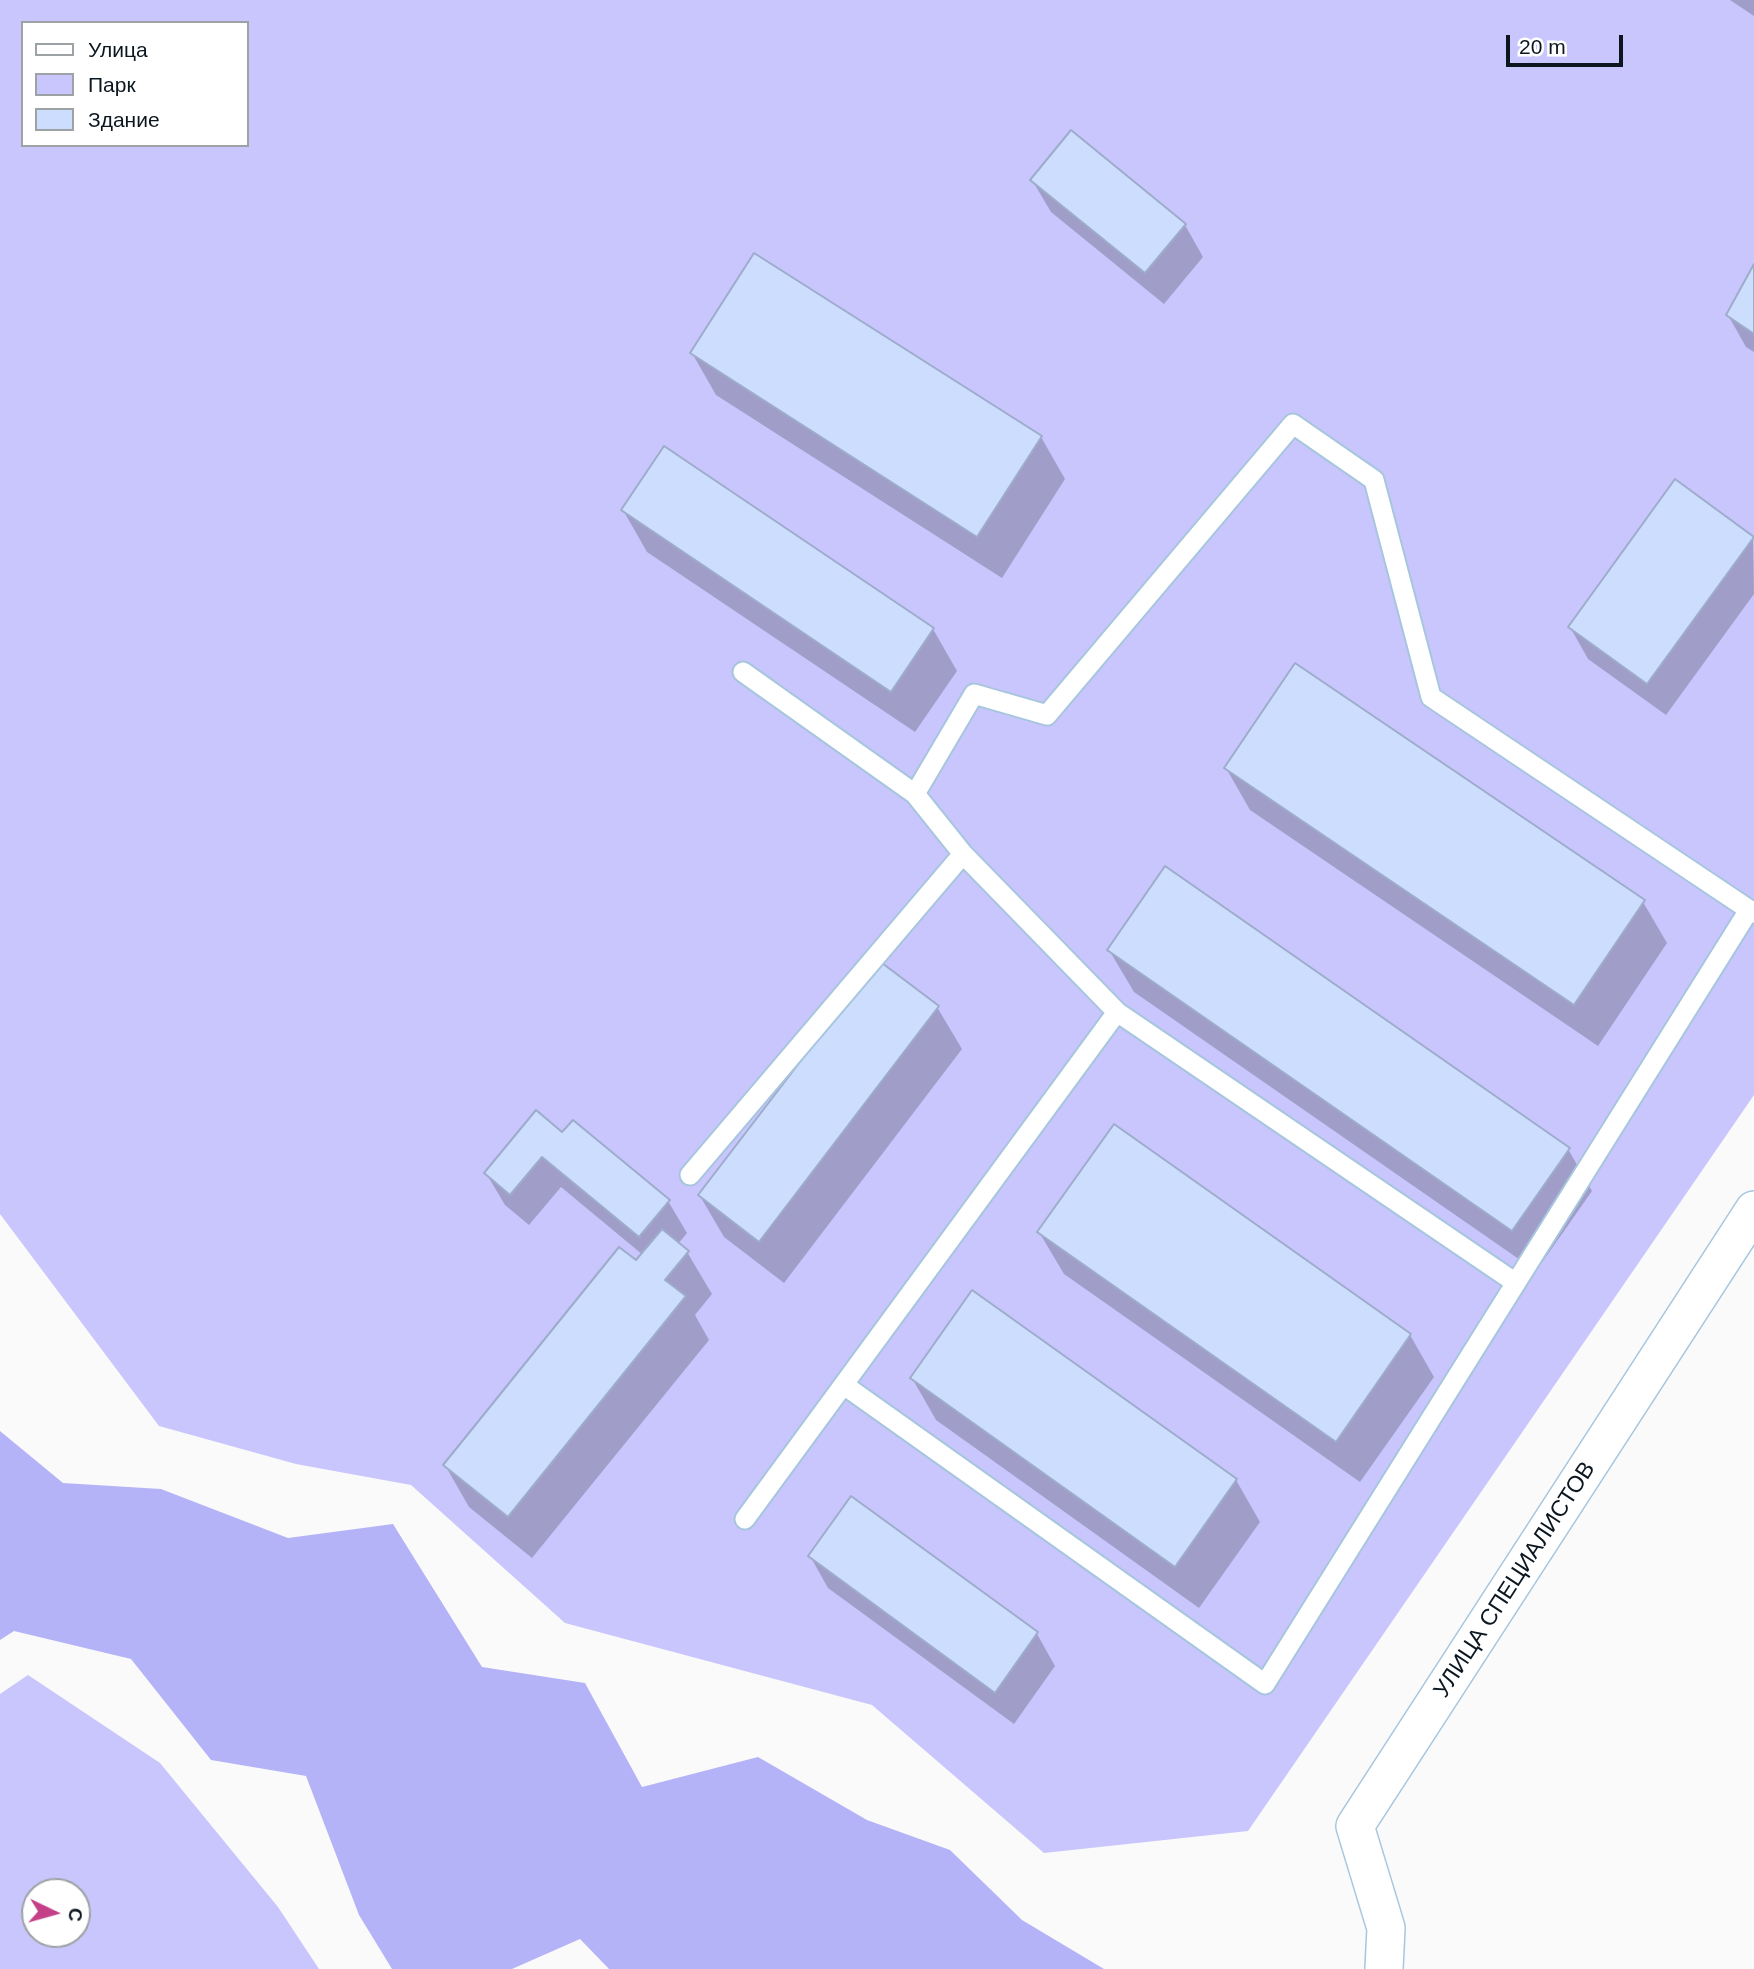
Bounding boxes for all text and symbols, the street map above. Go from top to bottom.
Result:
legend [21,21,248,147]
scale bar [1509,21,1626,65]
text: 20 m [1519,35,1566,58]
text: Улица [88,38,148,61]
text: Парк [88,73,136,96]
text: Здание [88,108,160,131]
street label: УЛИЦА СПЕЦИАЛИСТОВ [1428,1457,1602,1703]
north arrow [21,1878,91,1948]
text: С [64,1907,86,1922]

